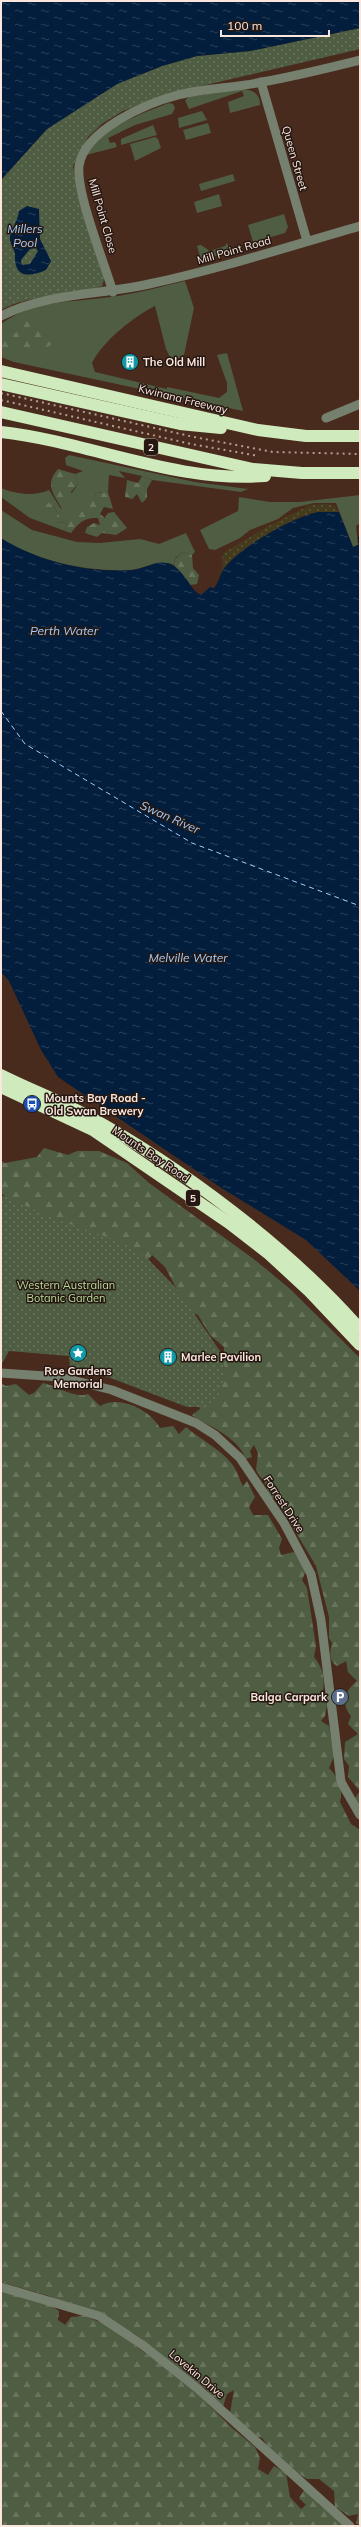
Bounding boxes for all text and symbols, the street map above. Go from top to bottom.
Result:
scale bar [221,12,329,38]
text: 100 m [227,18,262,33]
street label: Queen Street [279,124,311,192]
street label: Mill Point Close [86,177,120,255]
water label: Millers Pool [7,221,43,250]
street label: Mill Point Road [195,233,273,267]
building icon: The Old Mill [120,352,140,372]
place label: The Old Mill [143,355,205,369]
street label: Kwinana Freeway [137,381,229,417]
road number: 2 [144,439,158,455]
water label: Perth Water [30,623,99,638]
water label: Swan River [138,797,203,837]
water label: Melville Water [148,950,228,965]
place label: Mounts Bay Road - Old Swan Brewery [45,1091,146,1118]
bus stop icon: Mounts Bay Road - Old Swan Brewery [22,1094,42,1114]
street label: Mounts Bay Road [110,1123,192,1185]
road number: 5 [186,1190,200,1206]
park label: Western Australian Botanic Garden [17,1278,115,1305]
place icon: Roe Gardens Memorial [68,1343,88,1363]
building icon: Marlee Pavilion [158,1347,178,1367]
place label: Marlee Pavilion [181,1350,261,1364]
place label: Roe Gardens Memorial [44,1364,112,1391]
street label: Forrest Drive [260,1473,308,1535]
parking icon: Balga Carpark [330,1687,350,1707]
place label: Balga Carpark [251,1690,328,1704]
street label: Lovekin Drive [166,2347,228,2401]

